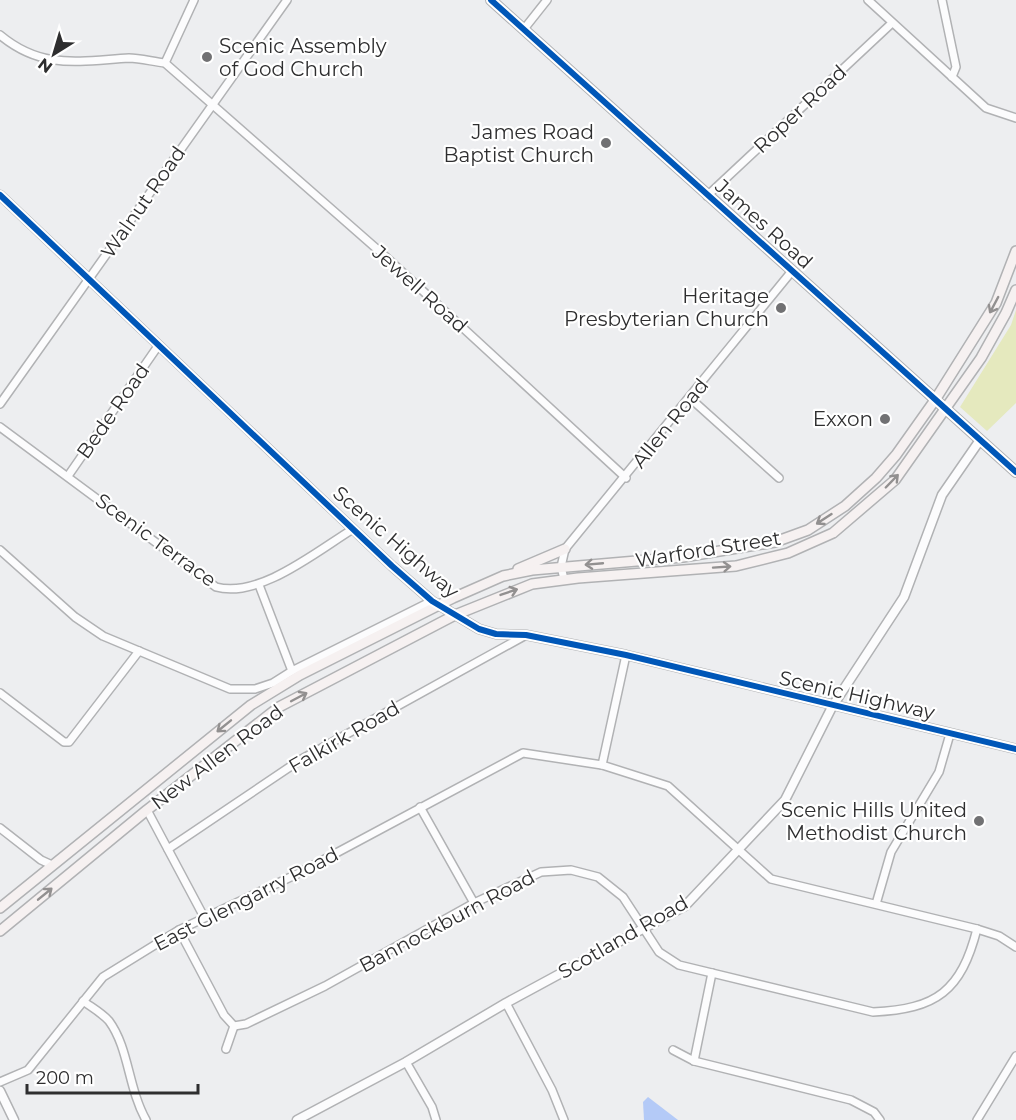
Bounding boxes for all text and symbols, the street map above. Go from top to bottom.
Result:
north arrow [24,24,84,84]
place label: Scenic Assembly of God Church [219,34,387,81]
marker: Scenic Assembly of God Church [200,50,214,64]
text: N [34,54,56,77]
street label: Roper Road [749,60,851,158]
place label: James Road Baptist Church [443,120,594,167]
marker: James Road Baptist Church [599,136,613,150]
street label: Walnut Road [96,141,190,263]
street label: James Road [710,173,818,274]
street label: Jewell Road [367,239,472,338]
place label: Heritage Presbyterian Church [564,284,769,331]
one-way arrow [988,296,1000,313]
marker: Heritage Presbyterian Church [774,301,788,315]
street label: Bede Road [72,359,154,463]
street label: Allen Road [627,373,713,473]
place label: Exxon [813,407,873,431]
marker: Exxon [878,412,892,426]
one-way arrow [885,474,899,489]
street label: Scenic Highway [328,481,464,603]
street label: Scenic Terrace [91,488,221,592]
one-way arrow [817,513,833,525]
street label: Warford Street [633,526,783,572]
one-way arrow [585,559,605,570]
one-way arrow [712,561,732,572]
one-way arrow [499,586,518,597]
street label: Scenic Highway [777,665,937,725]
one-way arrow [289,691,307,702]
street label: Falkirk Road [284,696,404,778]
street label: New Allen Road [146,700,288,814]
one-way arrow [217,720,233,733]
place label: Scenic Hills United Methodist Church [781,798,967,845]
marker: Scenic Hills United Methodist Church [972,814,986,828]
street label: East Glengarry Road [150,842,342,956]
street label: Bannockburn Road [355,865,539,977]
one-way arrow [37,887,53,900]
street label: Scotland Road [554,890,692,984]
scale bar [27,1057,198,1095]
text: 200 m [36,1067,94,1089]

